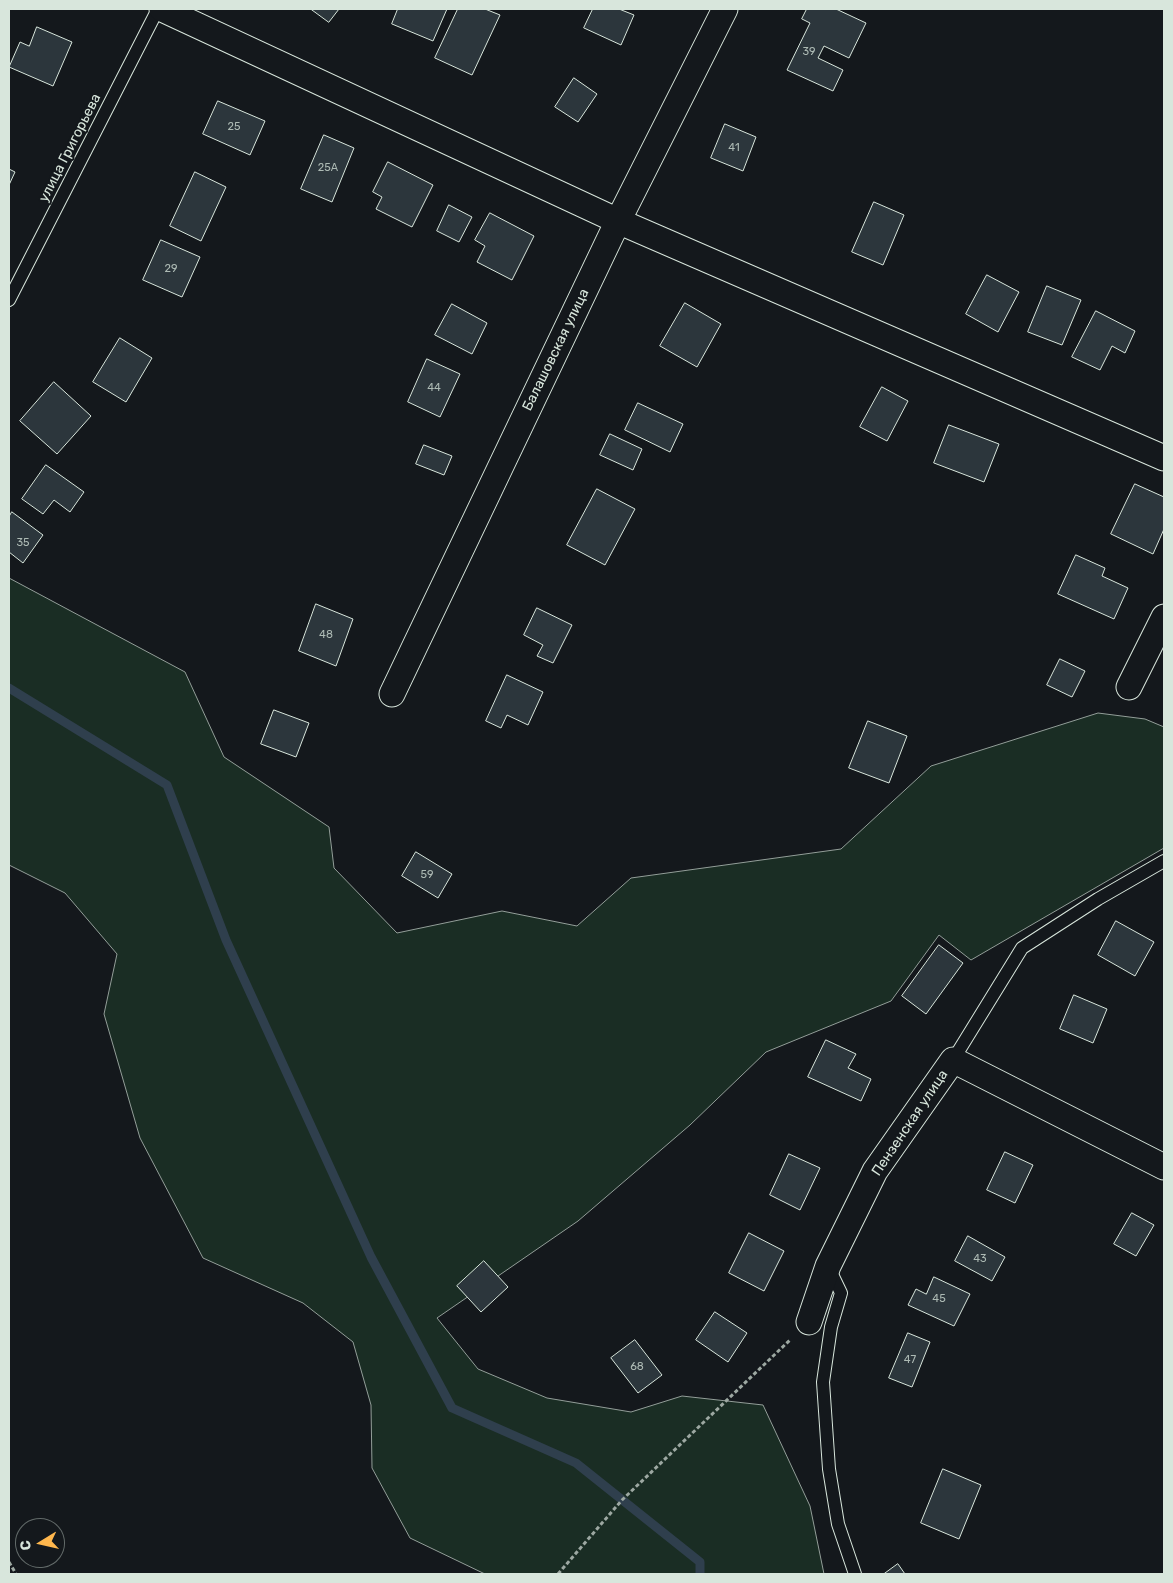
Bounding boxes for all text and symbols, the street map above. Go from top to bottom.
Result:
house number: 39 [802,45,816,59]
street label: улица Григорьева [35,91,105,205]
house number: 25 [228,120,240,134]
house number: 41 [728,141,740,155]
house number: 25А [318,161,338,175]
house number: 29 [165,262,177,276]
street label: Балашовская улица [519,286,593,414]
house number: 44 [427,381,441,395]
house number: 35 [16,536,30,550]
house number: 48 [319,628,333,642]
house number: 59 [420,868,434,882]
street label: Пензенская улица [868,1067,952,1179]
house number: 43 [973,1252,987,1266]
house number: 45 [932,1292,946,1306]
house number: 47 [904,1353,916,1367]
house number: 68 [630,1360,644,1374]
north arrow [15,1518,65,1568]
text: С [17,1539,35,1551]

